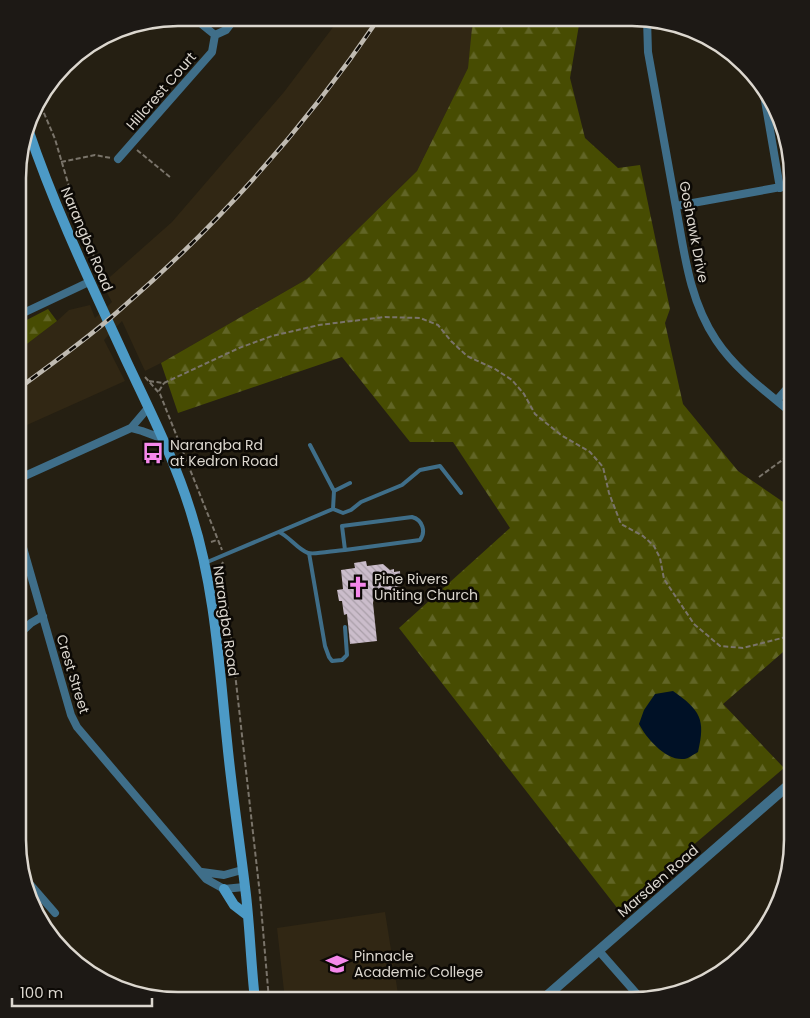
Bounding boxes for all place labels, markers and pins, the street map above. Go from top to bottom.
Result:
place label: Narangba Rd at Kedron Road [170,435,278,471]
bus stop icon: Narangba Rd at Kedron Road [140,440,166,466]
place label: Pine Rivers Uniting Church [374,569,478,605]
church icon: Pine Rivers Uniting Church [345,574,371,600]
place label: Pinnacle Academic College [354,946,483,982]
school or university icon: Pinnacle Academic College [324,951,350,977]

